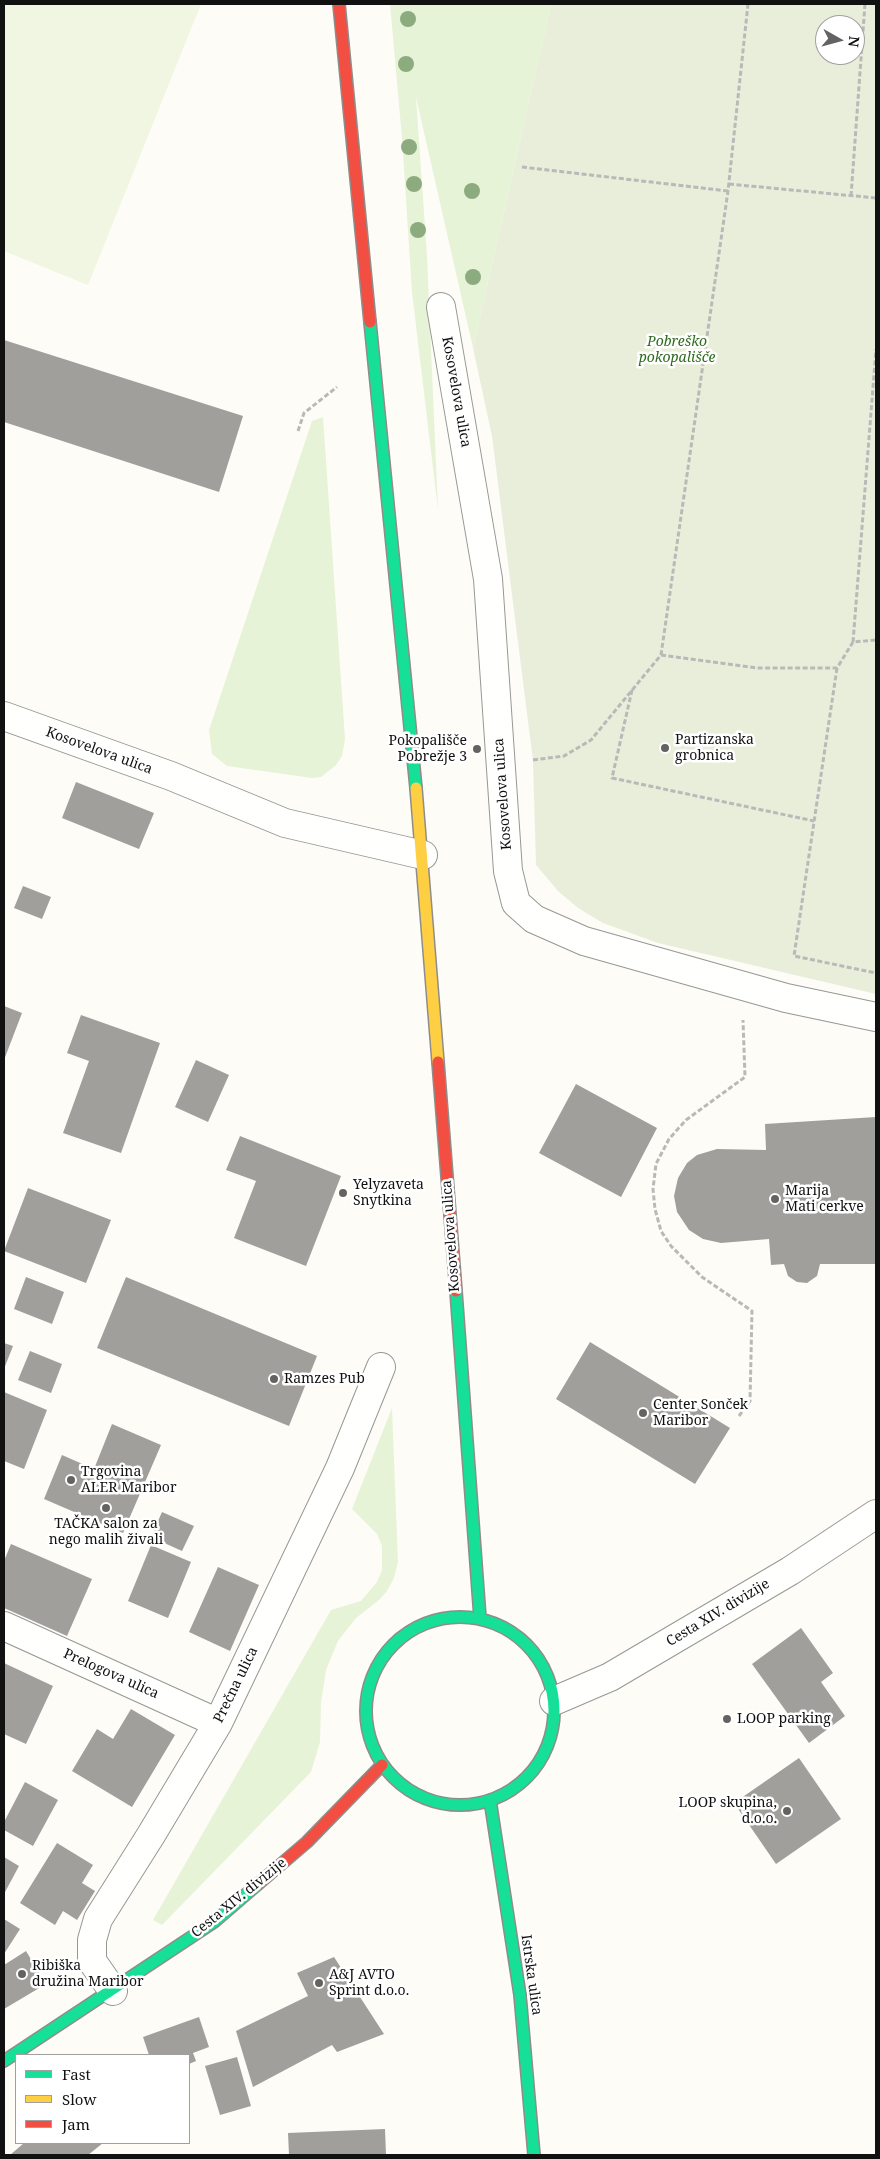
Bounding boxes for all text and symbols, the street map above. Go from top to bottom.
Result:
north arrow [815,15,865,65]
text: N [844,35,864,48]
park label: Pobreško pokopališče [639,334,715,367]
street label: Kosovelova ulica [438,335,474,449]
street label: Kosovelova ulica [43,724,155,778]
place label: Partizanska grobnica [675,732,754,764]
place label: Pokopališče Pobrežje 3 [388,733,467,766]
street label: Kosovelova ulica [491,737,515,851]
marker: Partizanska grobnica [659,742,671,754]
marker: Pokopališče Pobrežje 3 [471,743,483,755]
place label: Yelyzaveta Snytkina [353,1177,424,1210]
street label: Kosovelova ulica [439,1179,463,1293]
place label: Marija Mati cerkve [785,1183,864,1216]
marker: Yelyzaveta Snytkina [337,1187,349,1199]
marker: Marija Mati cerkve [769,1193,781,1205]
place label: Ramzes Pub [284,1371,365,1387]
marker: Ramzes Pub [268,1373,280,1385]
place label: Center Sonček Maribor [653,1397,748,1430]
marker: Center Sonček Maribor [637,1407,649,1419]
place label: Trgovina ALER Maribor [81,1464,176,1496]
marker: Trgovina ALER Maribor [65,1474,77,1486]
marker: TAČKA salon za nego malih živali [100,1502,112,1514]
place label: TAČKA salon za nego malih živali [49,1516,163,1548]
street label: Cesta XIV. divizije [663,1576,773,1650]
street label: Prečna ulica [210,1644,262,1726]
street label: Prelogova ulica [61,1645,161,1703]
place label: LOOP parking [737,1711,831,1727]
marker: LOOP parking [721,1713,733,1725]
place label: LOOP skupina, d.o.o. [679,1795,777,1828]
marker: LOOP skupina, d.o.o. [781,1805,793,1817]
street label: Cesta XIV. divizije [188,1855,290,1941]
street label: Istrska ulica [517,1933,545,2017]
place label: Ribiška družina Maribor [32,1958,144,1990]
place label: A&J AVTO Sprint d.o.o. [329,1967,409,2000]
marker: Ribiška družina Maribor [16,1968,28,1980]
marker: A&J AVTO Sprint d.o.o. [313,1977,325,1989]
legend [15,2054,190,2144]
text: Fast [62,2064,91,2084]
text: Slow [62,2089,96,2109]
text: Jam [62,2114,90,2134]

